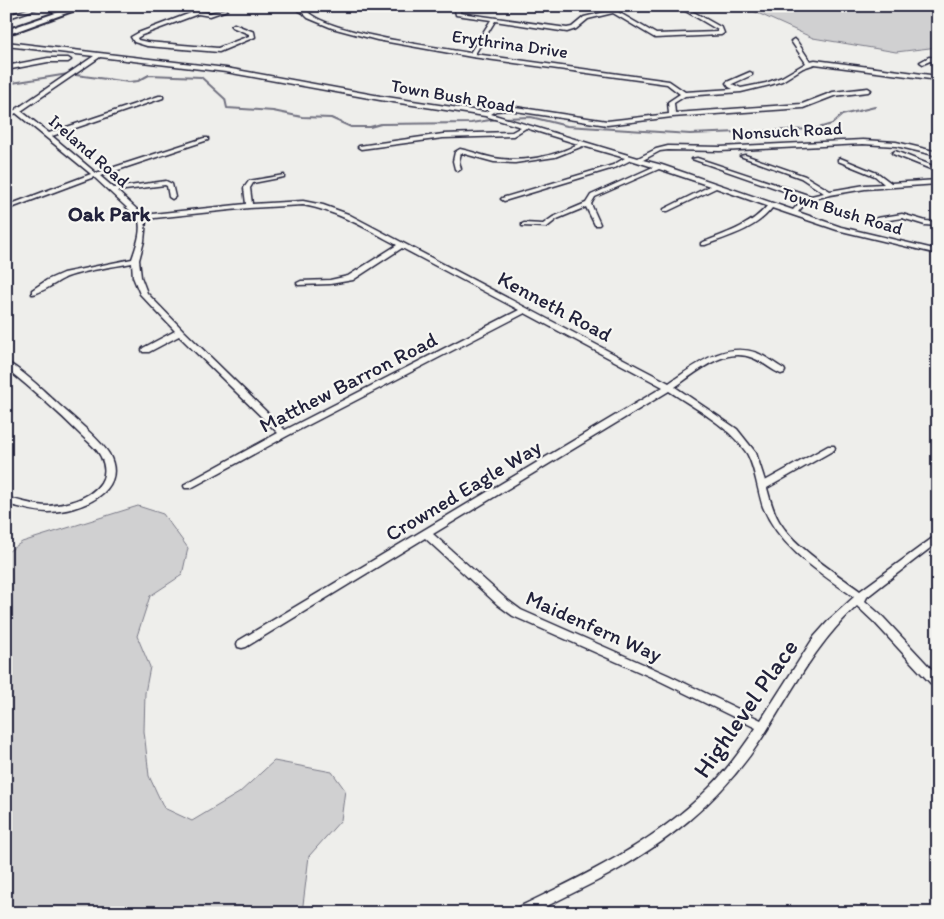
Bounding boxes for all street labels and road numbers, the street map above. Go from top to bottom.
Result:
street label: Erythrina Drive [451,25,569,63]
street label: Town Bush Road [389,74,517,118]
street label: Ireland Road [44,110,134,192]
street label: Nonsuch Road [731,117,843,145]
street label: Town Bush Road [779,182,906,240]
street label: Kenneth Road [494,265,616,347]
street label: Matthew Barron Road [255,326,442,438]
street label: Crowned Eagle Way [381,434,545,546]
street label: Maidenfern Way [522,585,666,667]
street label: Highlevel Place [686,633,804,783]

